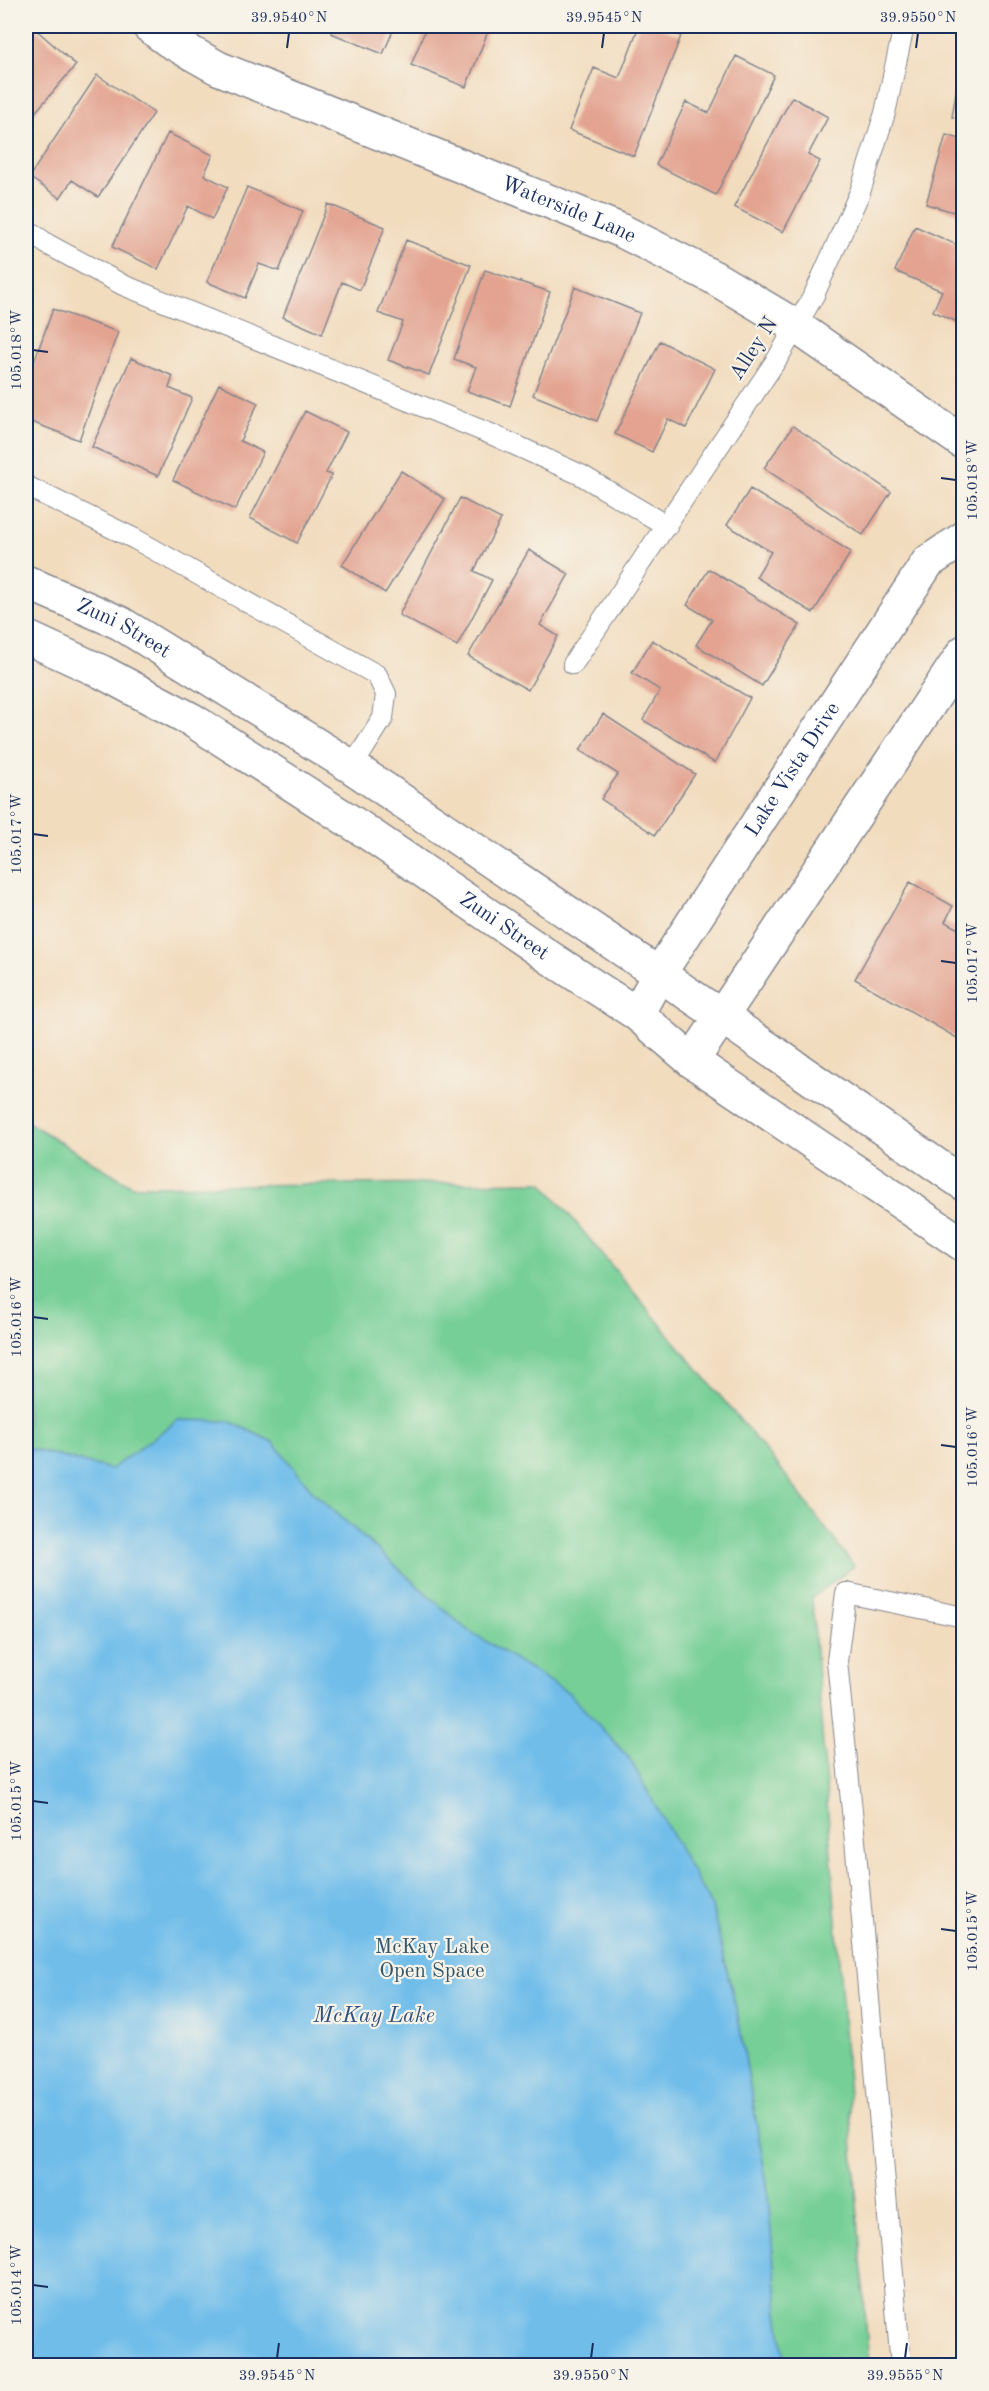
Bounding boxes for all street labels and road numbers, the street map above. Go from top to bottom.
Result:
street label: Waterside Lane [498,173,639,247]
street label: Alley N [726,314,782,384]
street label: Zuni Street [73,595,174,662]
street label: Lake Vista Drive [741,699,844,840]
street label: Zuni Street [456,888,553,964]

